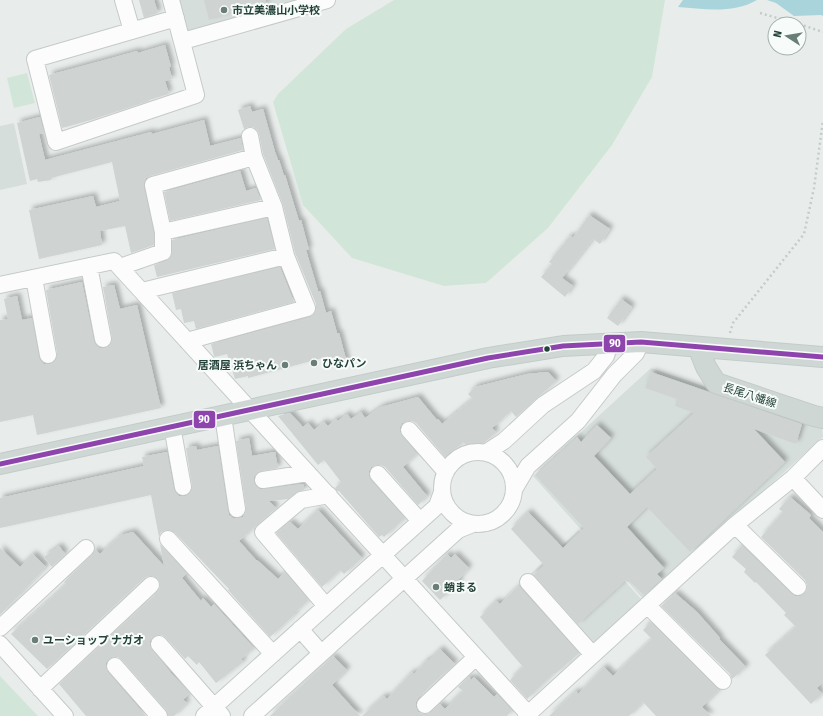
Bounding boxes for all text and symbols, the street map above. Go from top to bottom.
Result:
place label: 市立美濃山小学校 [232,4,320,17]
marker: 市立美濃山小学校 [219,5,229,15]
north arrow [767,16,807,56]
text: N [771,29,785,39]
line badge: 90 [603,334,626,353]
text: 90 [609,337,621,350]
unlabelled marker [542,344,552,354]
place label: ひなパン [322,357,367,370]
marker: ひなパン [309,358,319,368]
place label: 居酒屋 浜ちゃん [198,359,277,372]
marker: 居酒屋 浜ちゃん [280,360,290,370]
street label: 長尾八幡線 [722,381,778,410]
line badge: 90 [193,410,216,429]
text: 90 [198,413,210,426]
place label: 蛸まる [444,581,477,594]
marker: 蛸まる [431,582,441,592]
place label: ユーショップ ナガオ [43,634,144,647]
marker: ユーショップ ナガオ [30,635,40,645]

